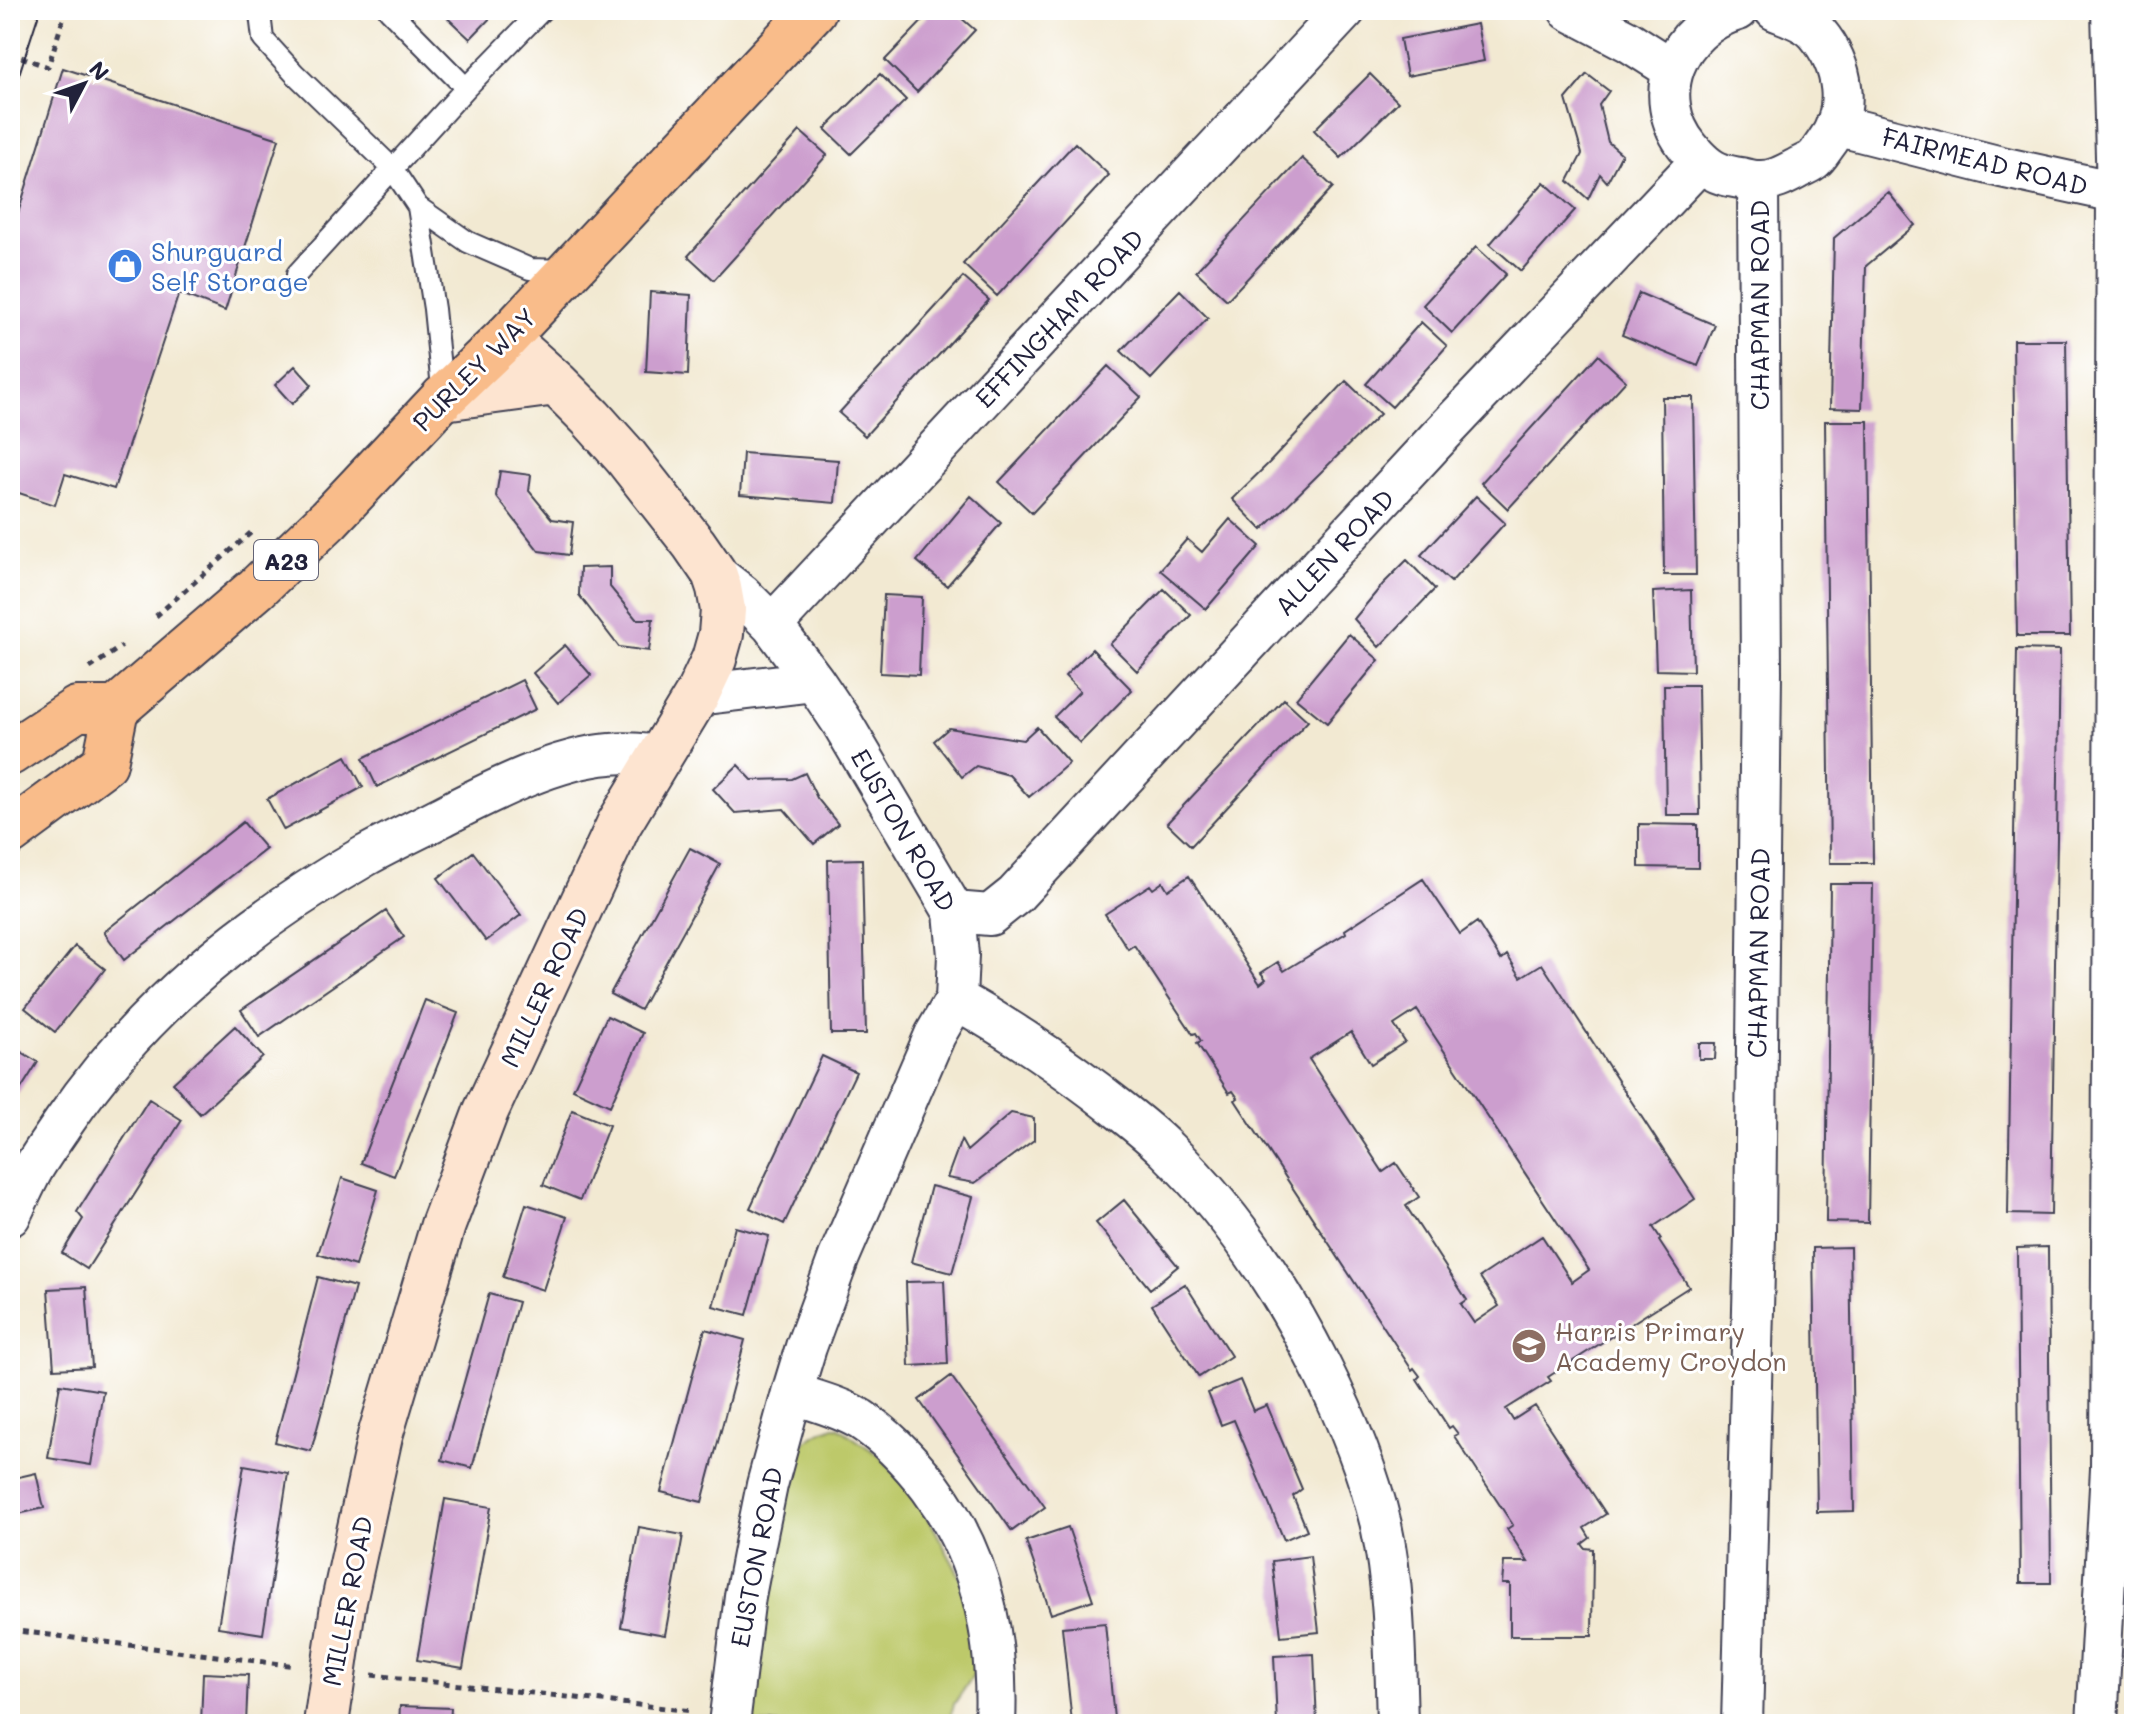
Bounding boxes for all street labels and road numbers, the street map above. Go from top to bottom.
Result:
street label: FAIRMEAD ROAD [1879,119,2091,203]
street label: CHAPMAN ROAD [1742,200,1776,410]
street label: EFFINGHAM ROAD [967,221,1151,415]
street label: PURLEY WAY [405,300,543,438]
street label: ALLEN ROAD [1267,482,1401,622]
road number: A23 [254,540,318,580]
street label: EUSTON ROAD [844,742,964,918]
street label: CHAPMAN ROAD [1739,848,1777,1058]
street label: MILLER ROAD [492,902,596,1072]
street label: EUSTON ROAD [722,1464,790,1650]
street label: MILLER ROAD [314,1513,380,1689]

